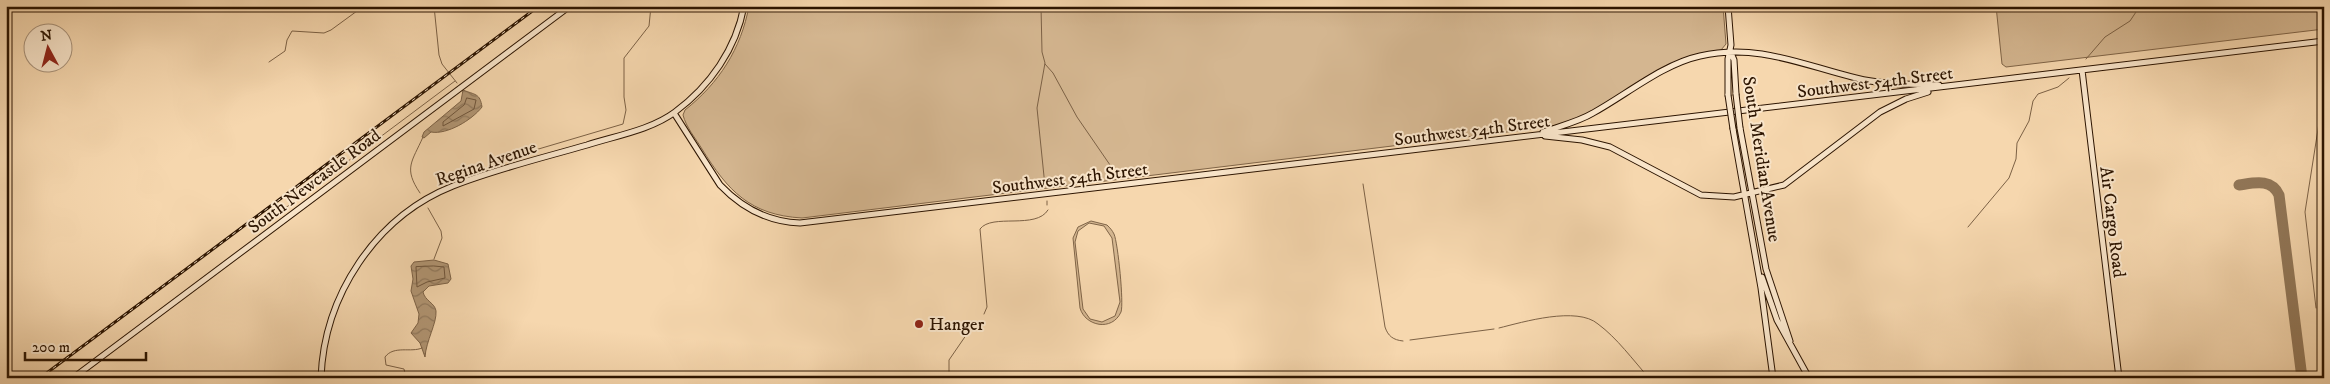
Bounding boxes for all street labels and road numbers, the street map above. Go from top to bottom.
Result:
street label: Southwest 54th Street [1796,63,1954,103]
street label: South Meridian Avenue [1737,75,1785,244]
street label: Southwest 54th Street [1393,111,1551,151]
street label: South Newcastle Road [244,125,385,239]
street label: Regina Avenue [433,136,540,192]
street label: Southwest 54th Street [991,159,1149,199]
street label: Air Cargo Road [2094,165,2130,279]

